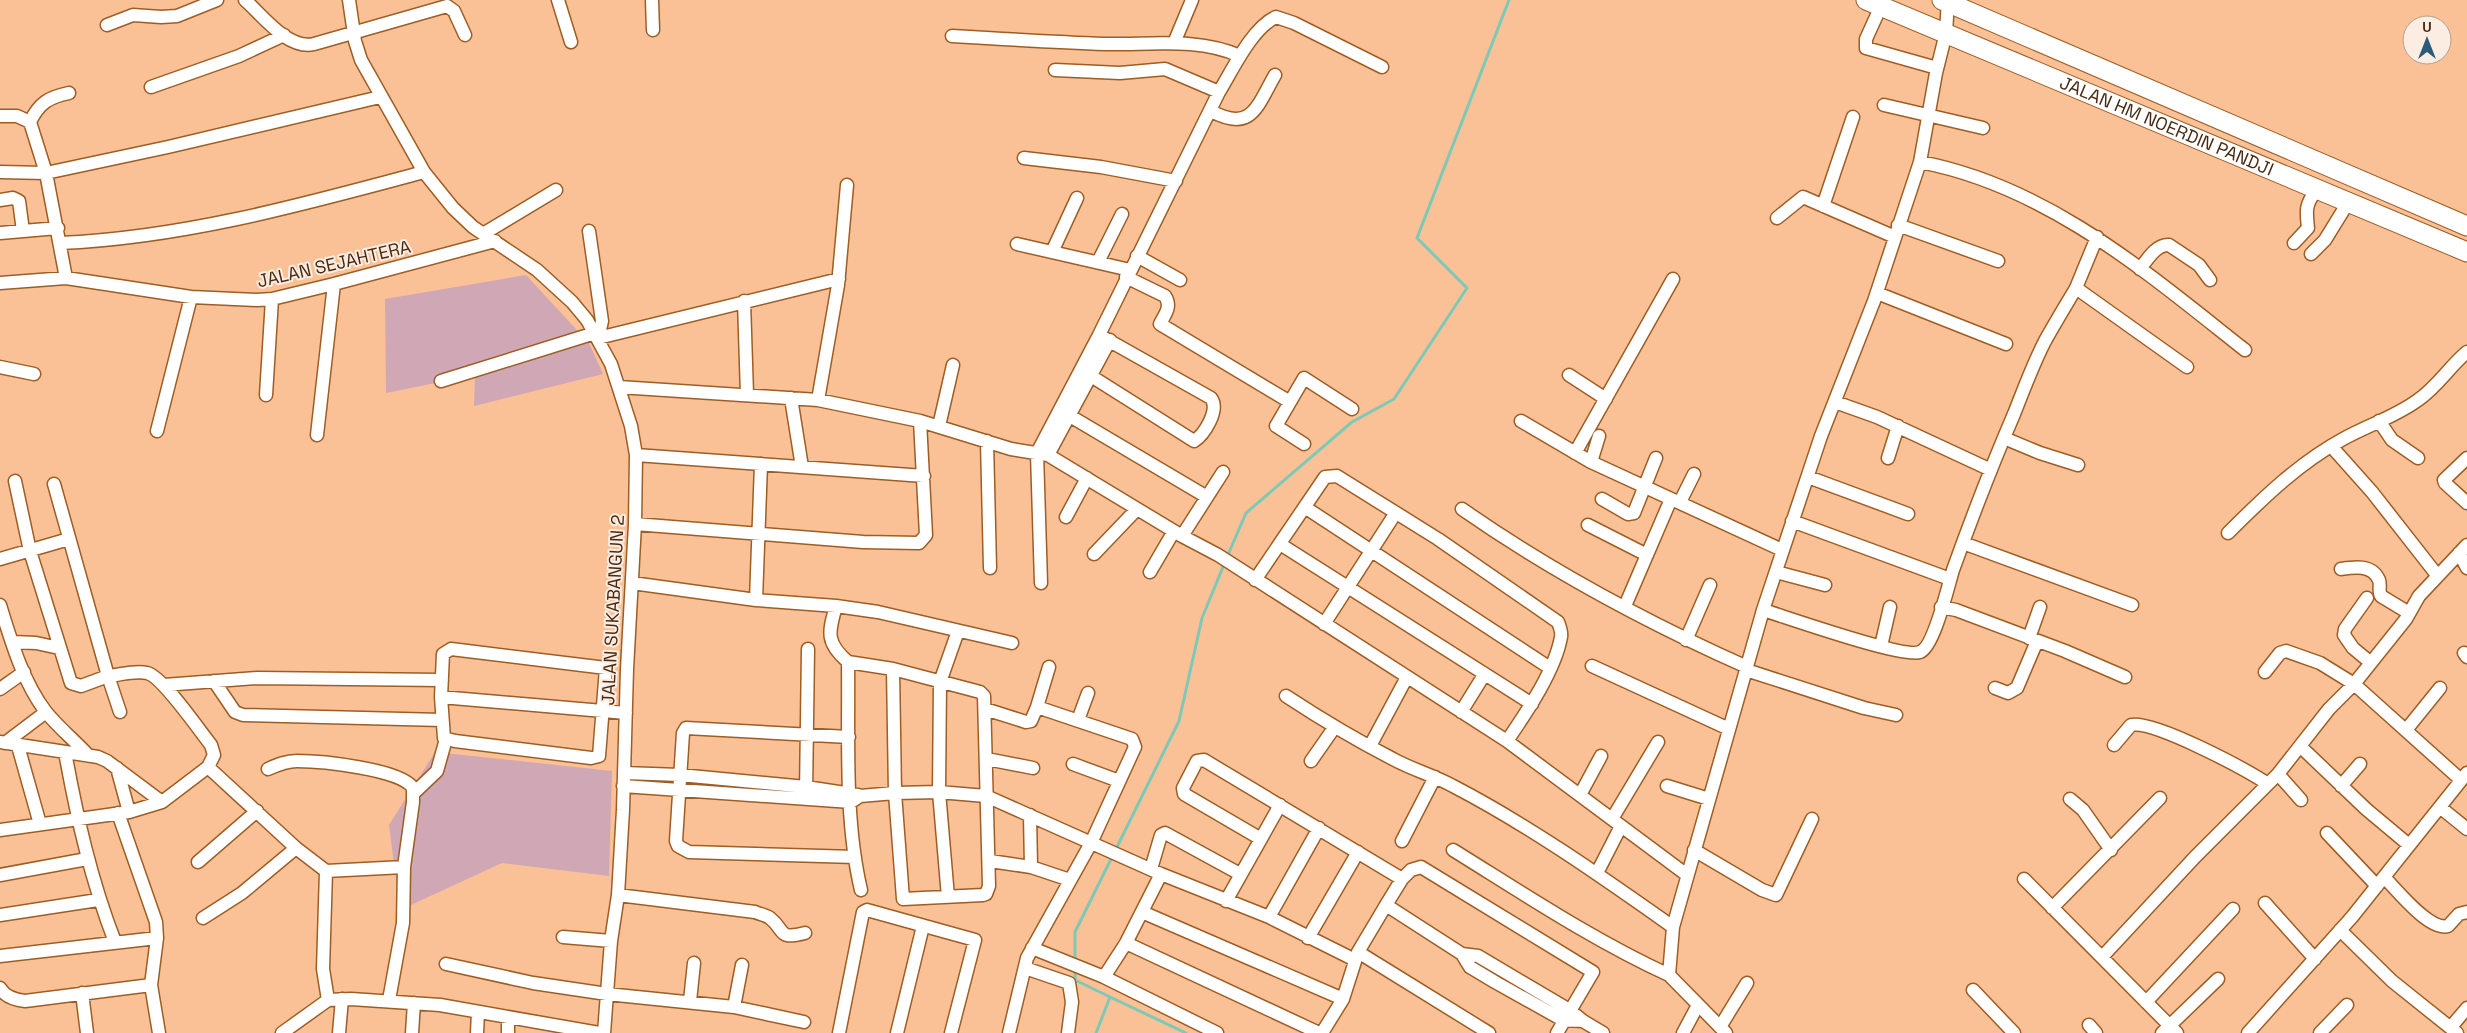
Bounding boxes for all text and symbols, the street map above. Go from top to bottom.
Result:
north arrow [2402,15,2452,65]
text: U [2422,18,2432,36]
street label: JALAN HM NOERDIN PANDJI [2056,71,2277,181]
street label: JALAN SEJAHTERA [255,235,413,292]
street label: JALAN SUKABANGUN 2 [596,514,629,706]

